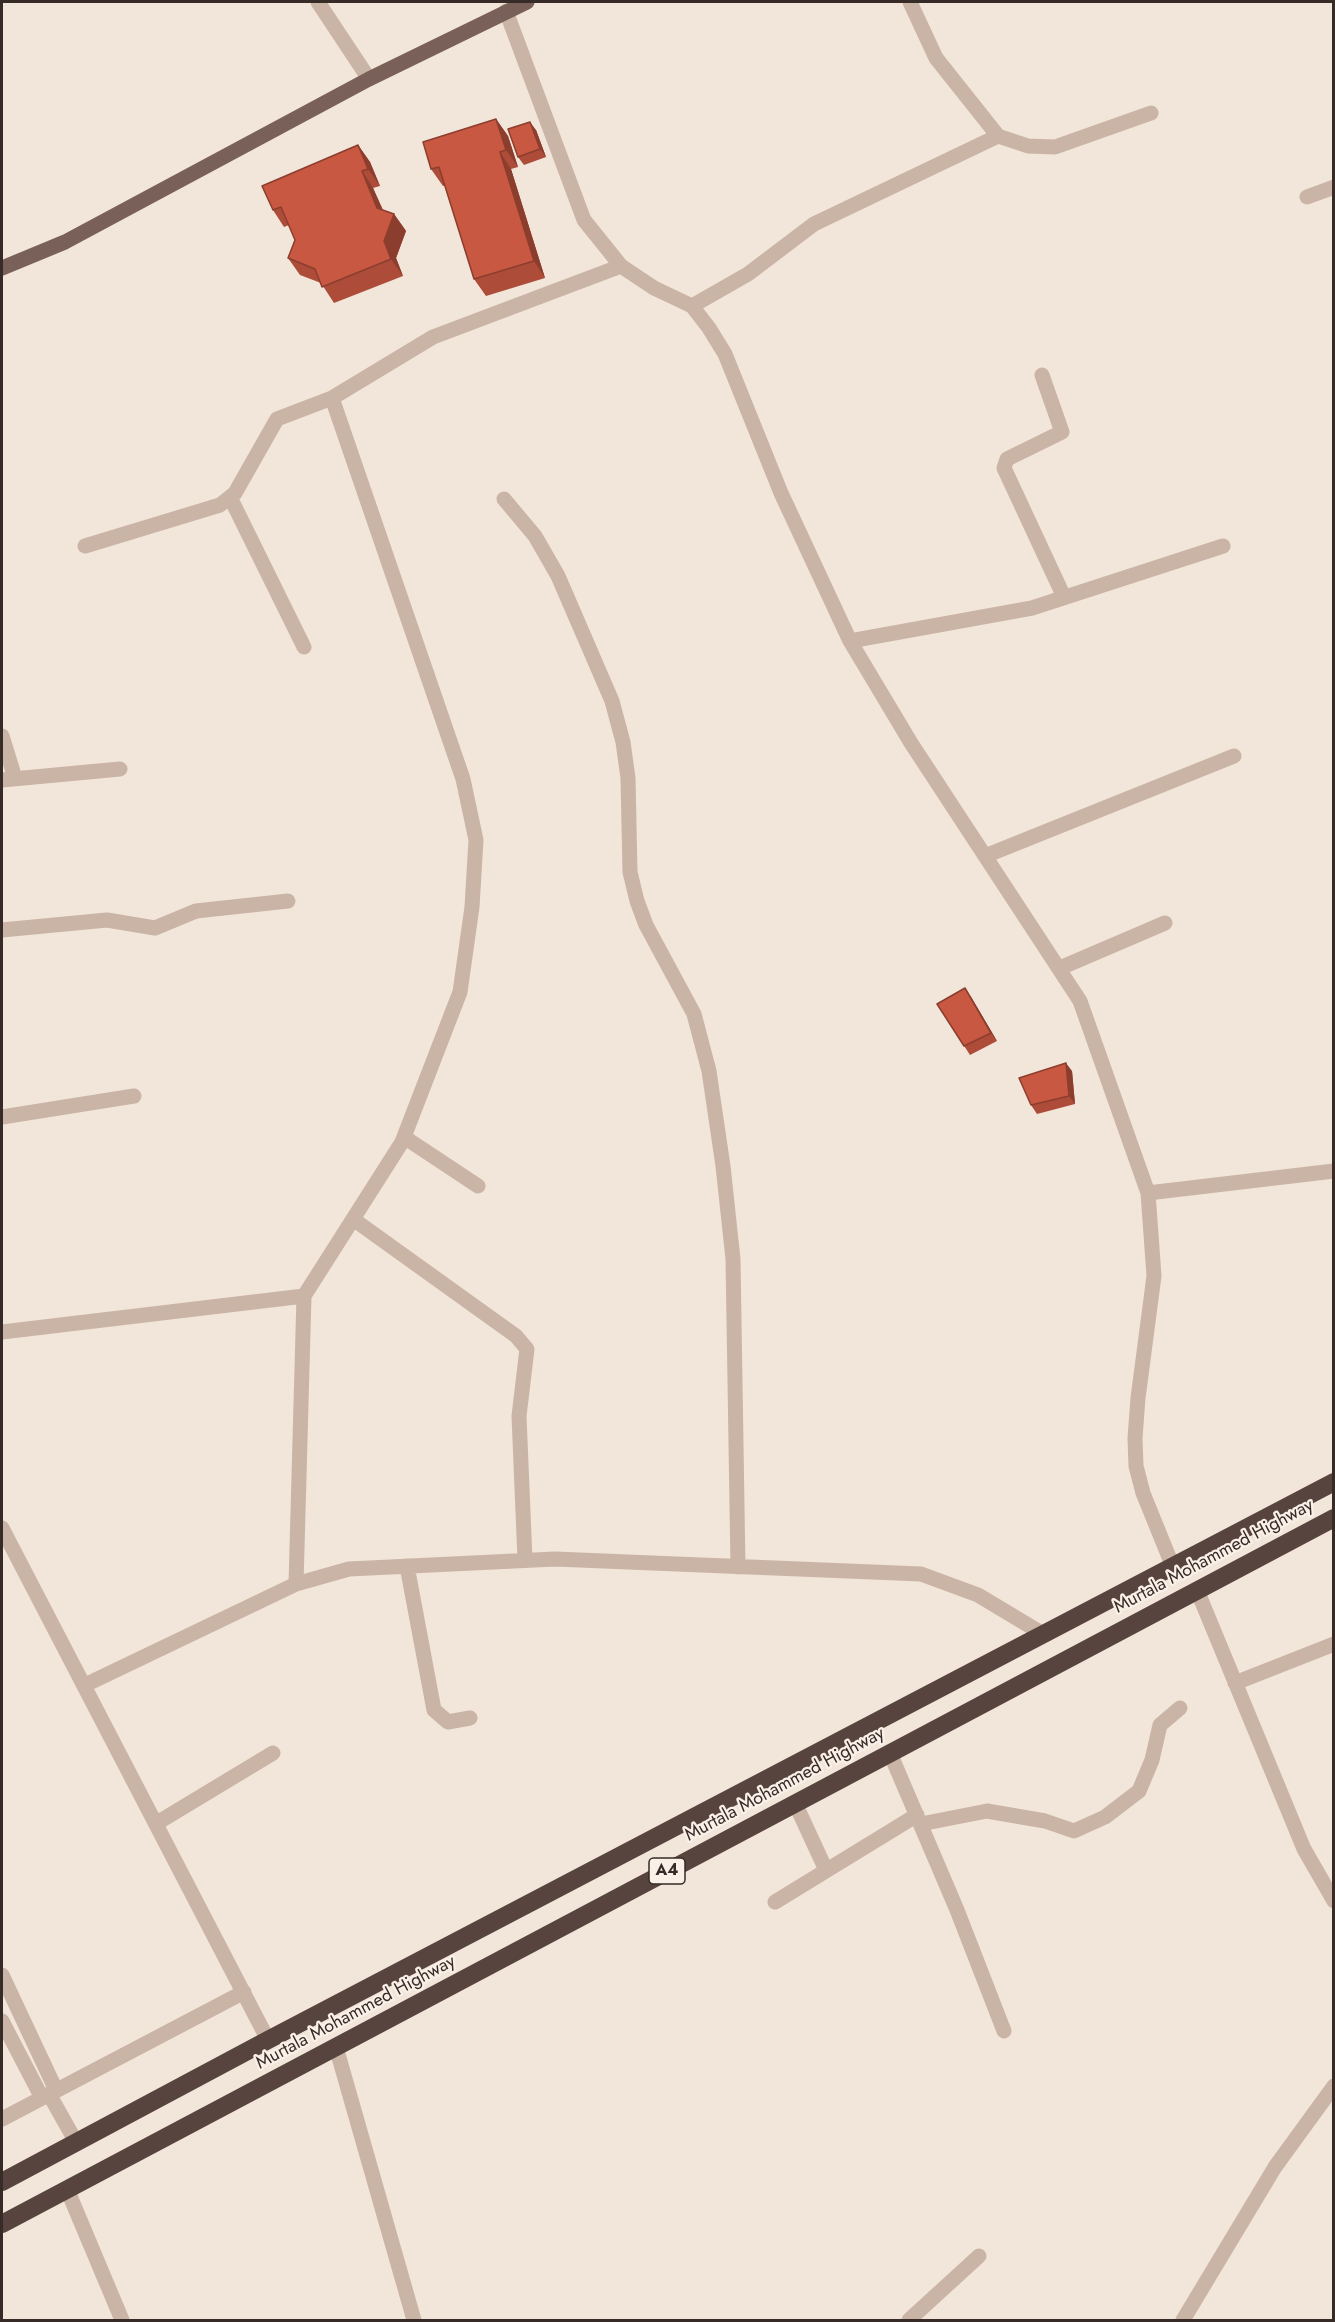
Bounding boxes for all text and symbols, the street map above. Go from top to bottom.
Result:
street label: Murtala Mohammed Highway [1111,1495,1317,1619]
street label: Murtala Mohammed Highway [682,1723,888,1847]
road number: A4 [649,1858,685,1884]
street label: Murtala Mohammed Highway [253,1951,459,2075]

